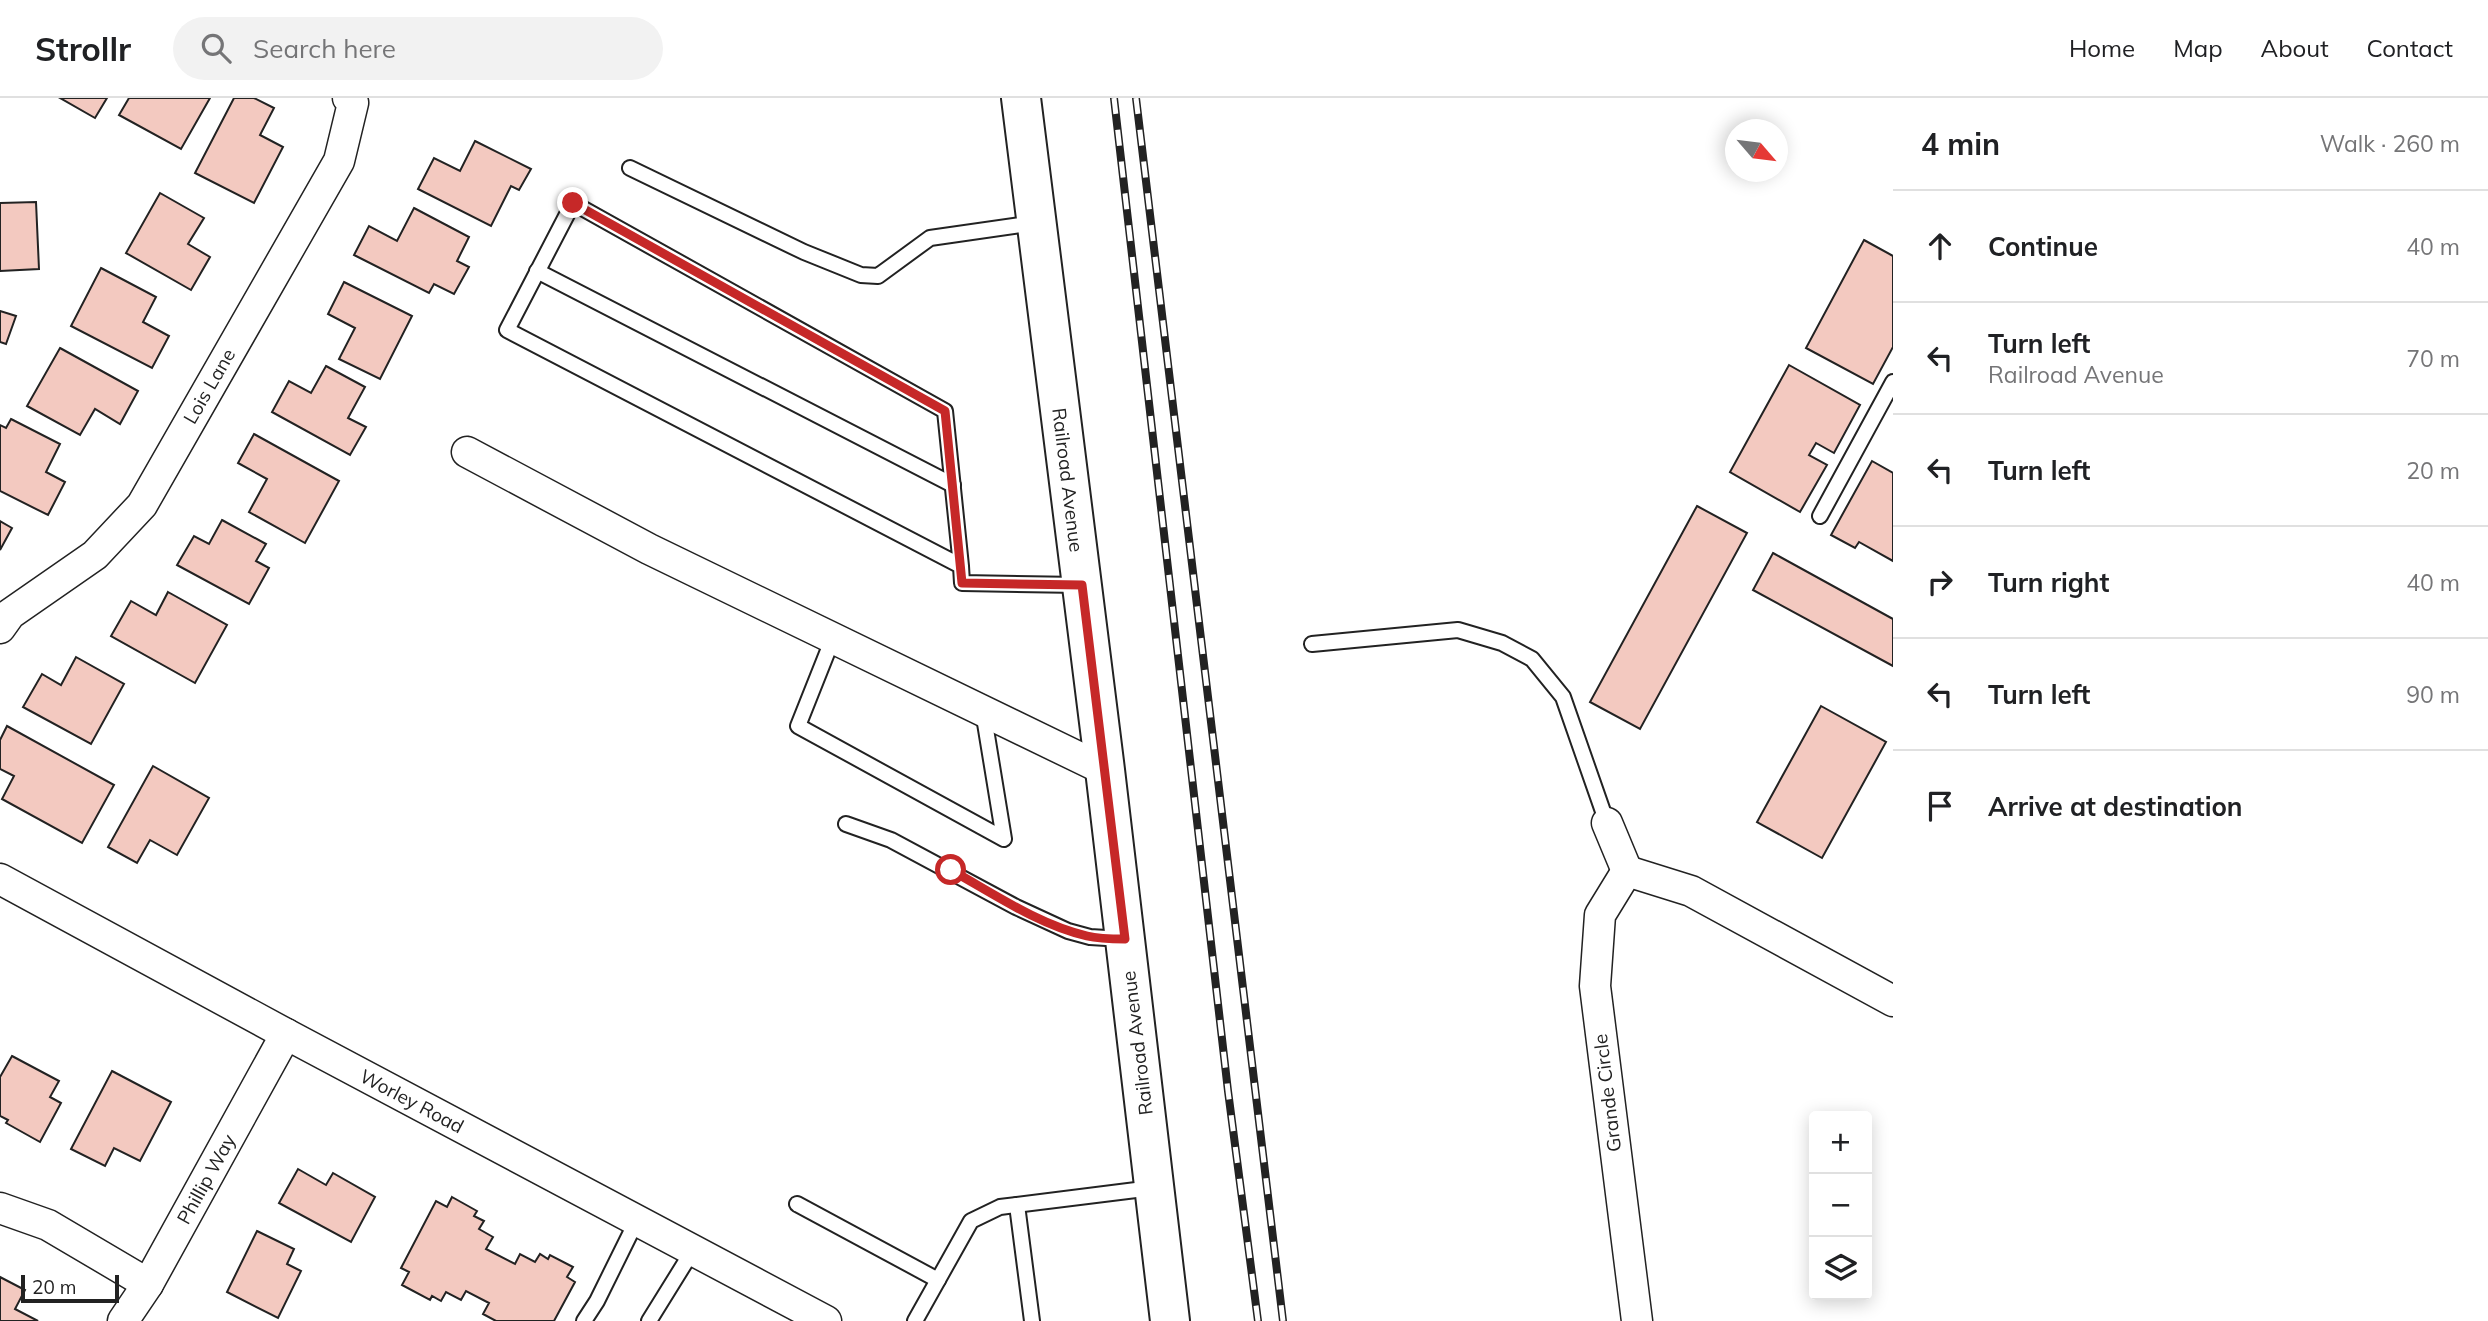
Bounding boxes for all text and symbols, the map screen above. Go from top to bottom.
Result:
search box [173,17,663,80]
text: Strollr [35,28,131,69]
icon: search [197,29,235,67]
text: Search here [253,32,396,65]
text: Home [2069,33,2135,63]
text: Map [2173,33,2223,63]
text: About [2261,33,2329,63]
text: Contact [2367,33,2453,63]
north arrow [1725,119,1788,182]
text: 4 min [1921,125,2000,163]
text: Walk · 260 m [2320,129,2460,158]
route end [557,187,588,218]
icon: ahead [1921,227,1959,265]
text: Continue [1988,230,2098,263]
text: 40 m [2406,232,2460,261]
text: Turn left [1988,327,2090,360]
icon: left [1921,339,1959,377]
street label: Lois Lane [178,344,240,428]
text: 70 m [2406,344,2460,373]
text: Railroad Avenue [1988,360,2164,389]
street label: Railroad Avenue [1047,407,1089,553]
icon: left [1921,451,1959,489]
text: Turn left [1988,454,2090,487]
text: 20 m [2406,456,2460,485]
icon: right [1921,563,1959,601]
text: Turn right [1988,566,2109,599]
text: 40 m [2406,568,2460,597]
icon: left [1921,675,1959,713]
text: Turn left [1988,678,2090,711]
text: 90 m [2406,680,2460,709]
icon: arrive [1921,787,1959,825]
text: Arrive at destination [1988,790,2243,823]
route start [935,854,966,885]
street label: Railroad Avenue [1116,970,1158,1116]
street label: Grande Circle [1588,1033,1626,1153]
street label: Worley Road [356,1064,468,1138]
map controls [1809,1111,1872,1300]
button: + [1809,1111,1872,1174]
street label: Phillip Way [171,1130,241,1228]
button: − [1809,1174,1872,1237]
button: layers [1809,1237,1872,1300]
scale bar [21,1272,119,1304]
text: 20 m [32,1275,76,1299]

